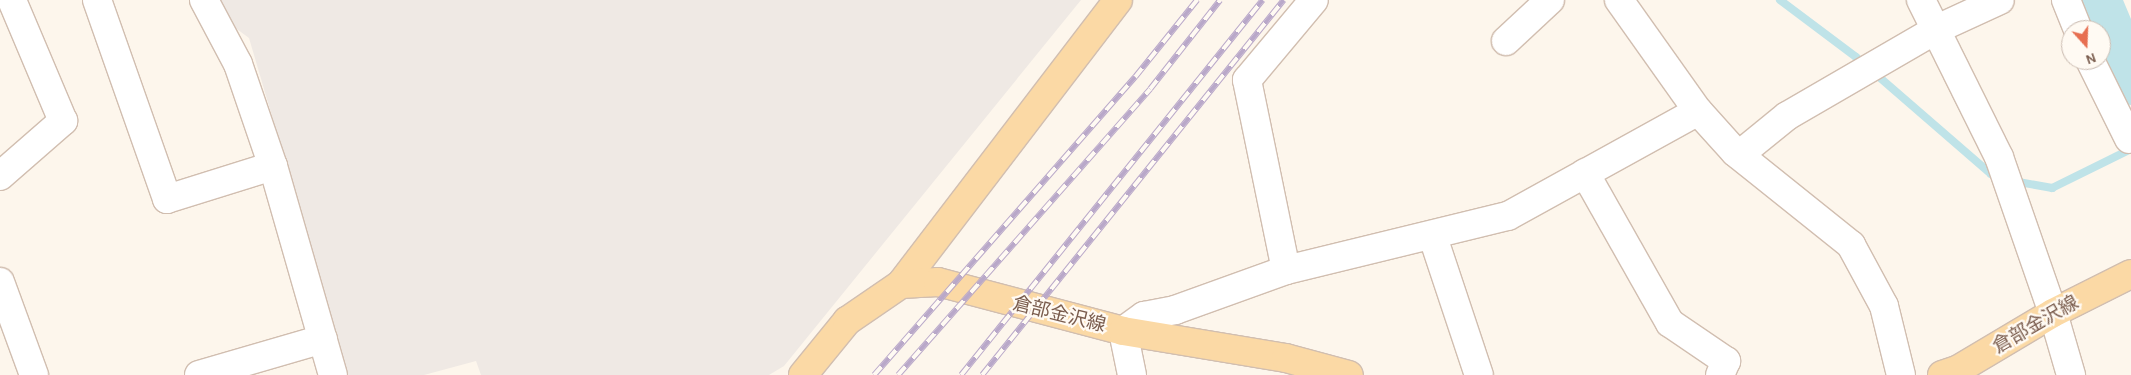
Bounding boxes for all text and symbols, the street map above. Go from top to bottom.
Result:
north arrow [2061,20,2111,70]
text: N [2083,49,2099,68]
street label: 倉部金沢線 [1989,291,2083,359]
street label: 倉部金沢線 [1010,292,1108,338]

